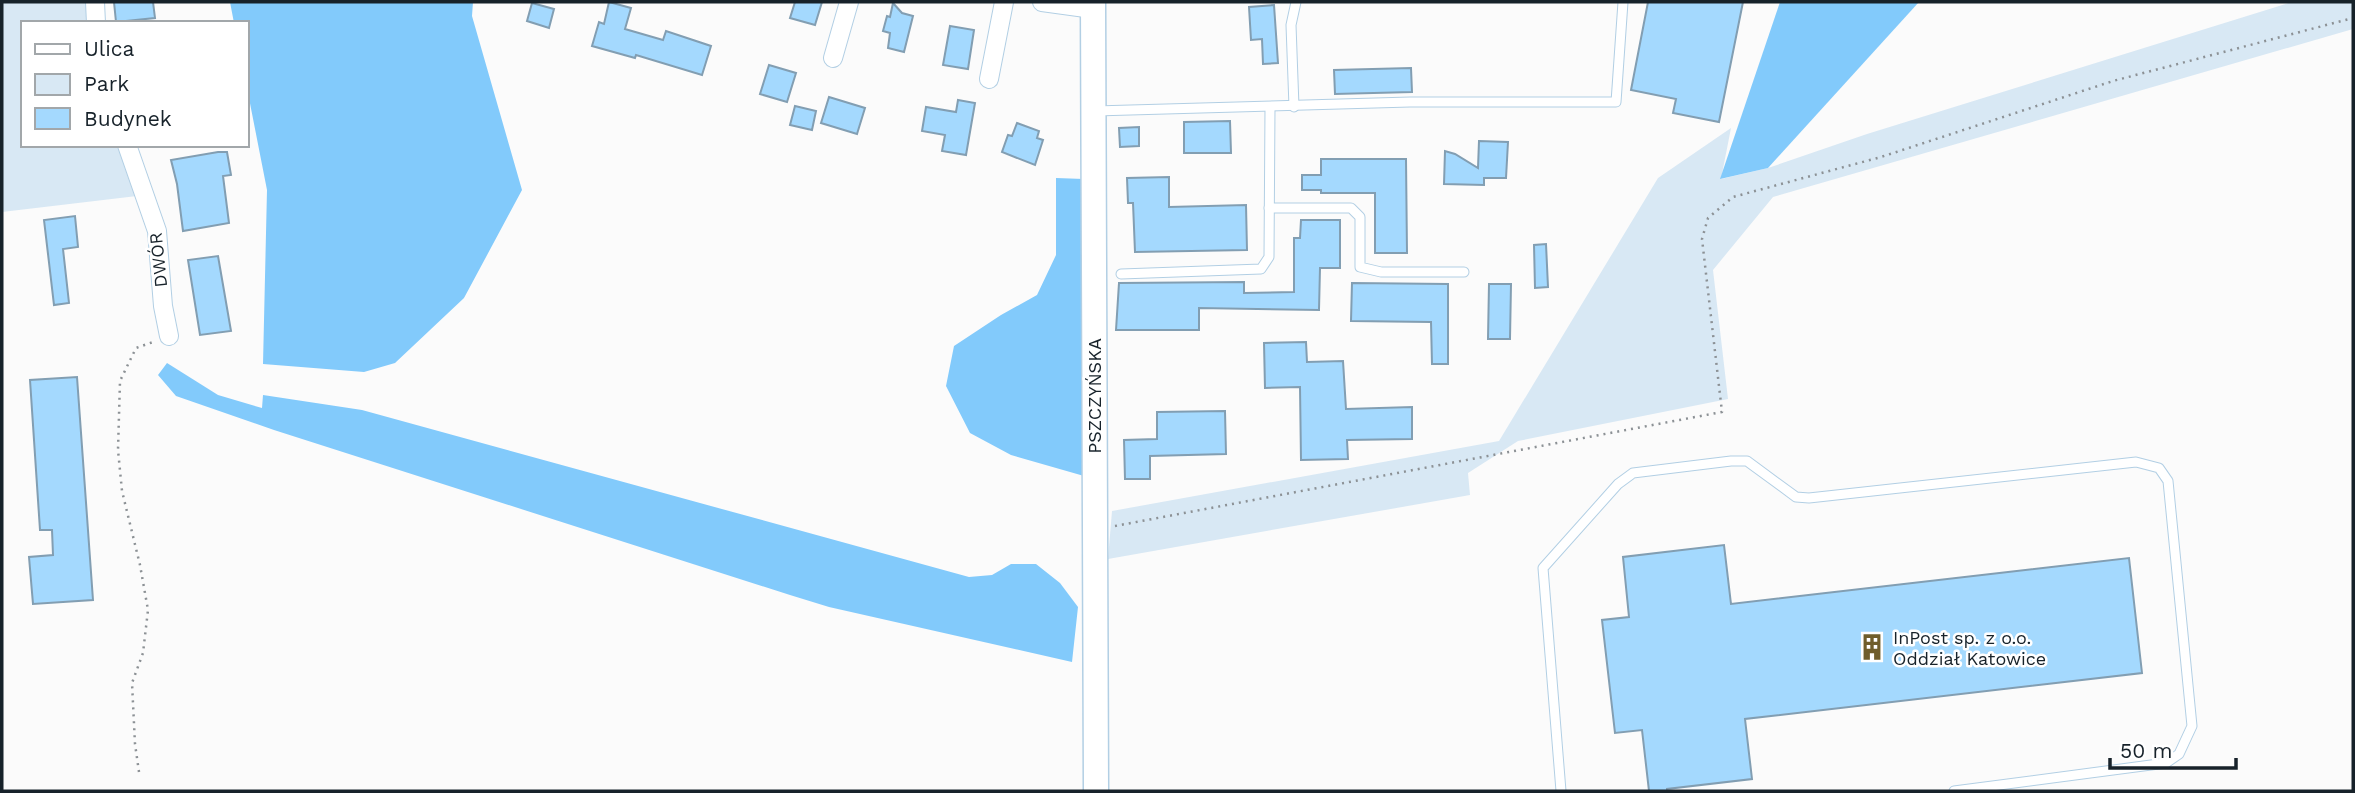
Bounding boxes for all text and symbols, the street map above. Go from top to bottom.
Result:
legend [21,21,248,147]
text: Ulica [84,36,135,61]
text: Park [84,71,129,96]
text: Budynek [84,106,172,131]
street label: DWÓR [145,231,171,289]
street label: PSZCZYŃSKA [1084,338,1105,454]
place label: InPost sp. z o.o. Oddział Katowice [1893,627,2046,669]
building icon: InPost sp. z o.o. Oddział Katowice [1857,632,1887,662]
scale bar [2110,726,2236,770]
text: 50 m [2120,738,2172,763]

